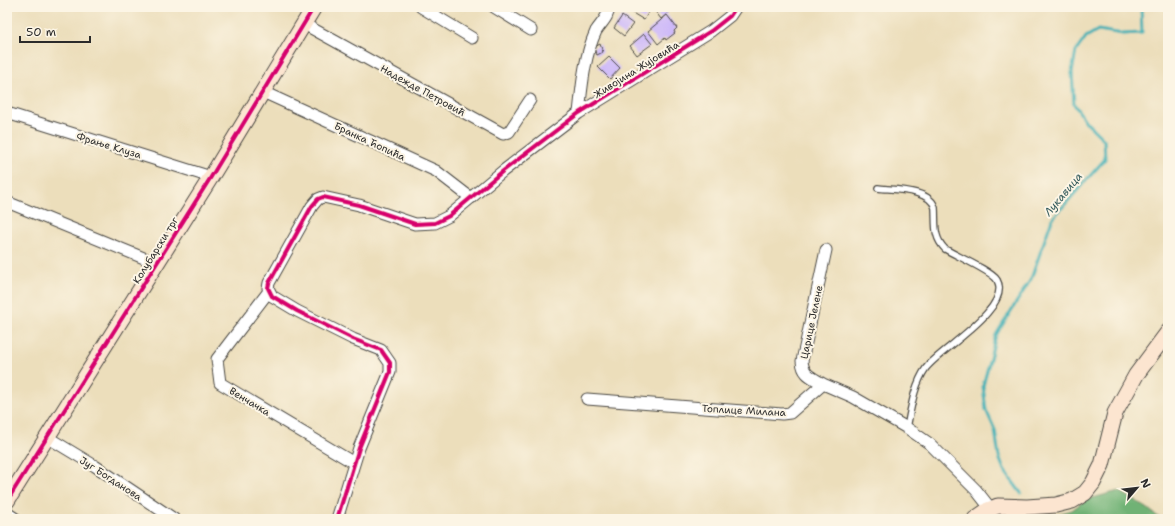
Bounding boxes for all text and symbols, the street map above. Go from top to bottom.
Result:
scale bar [20,18,90,44]
text: 50 m [26,24,56,40]
street label: Живојина Жујовића [591,37,682,101]
street label: Надежде Петровић [378,62,468,119]
street label: Бранка Ћопића [332,119,408,164]
street label: Фрање Клуза [75,129,144,162]
water label: Лукавица [1040,169,1086,220]
street label: Колубарски трг [130,214,181,286]
street label: Царице Јелене [797,284,826,360]
street label: Венчачка [227,384,273,419]
street label: Топлице Милана [702,402,787,419]
street label: Југ Богданова [77,454,145,504]
north arrow [1117,468,1157,508]
text: N [1137,476,1154,491]

